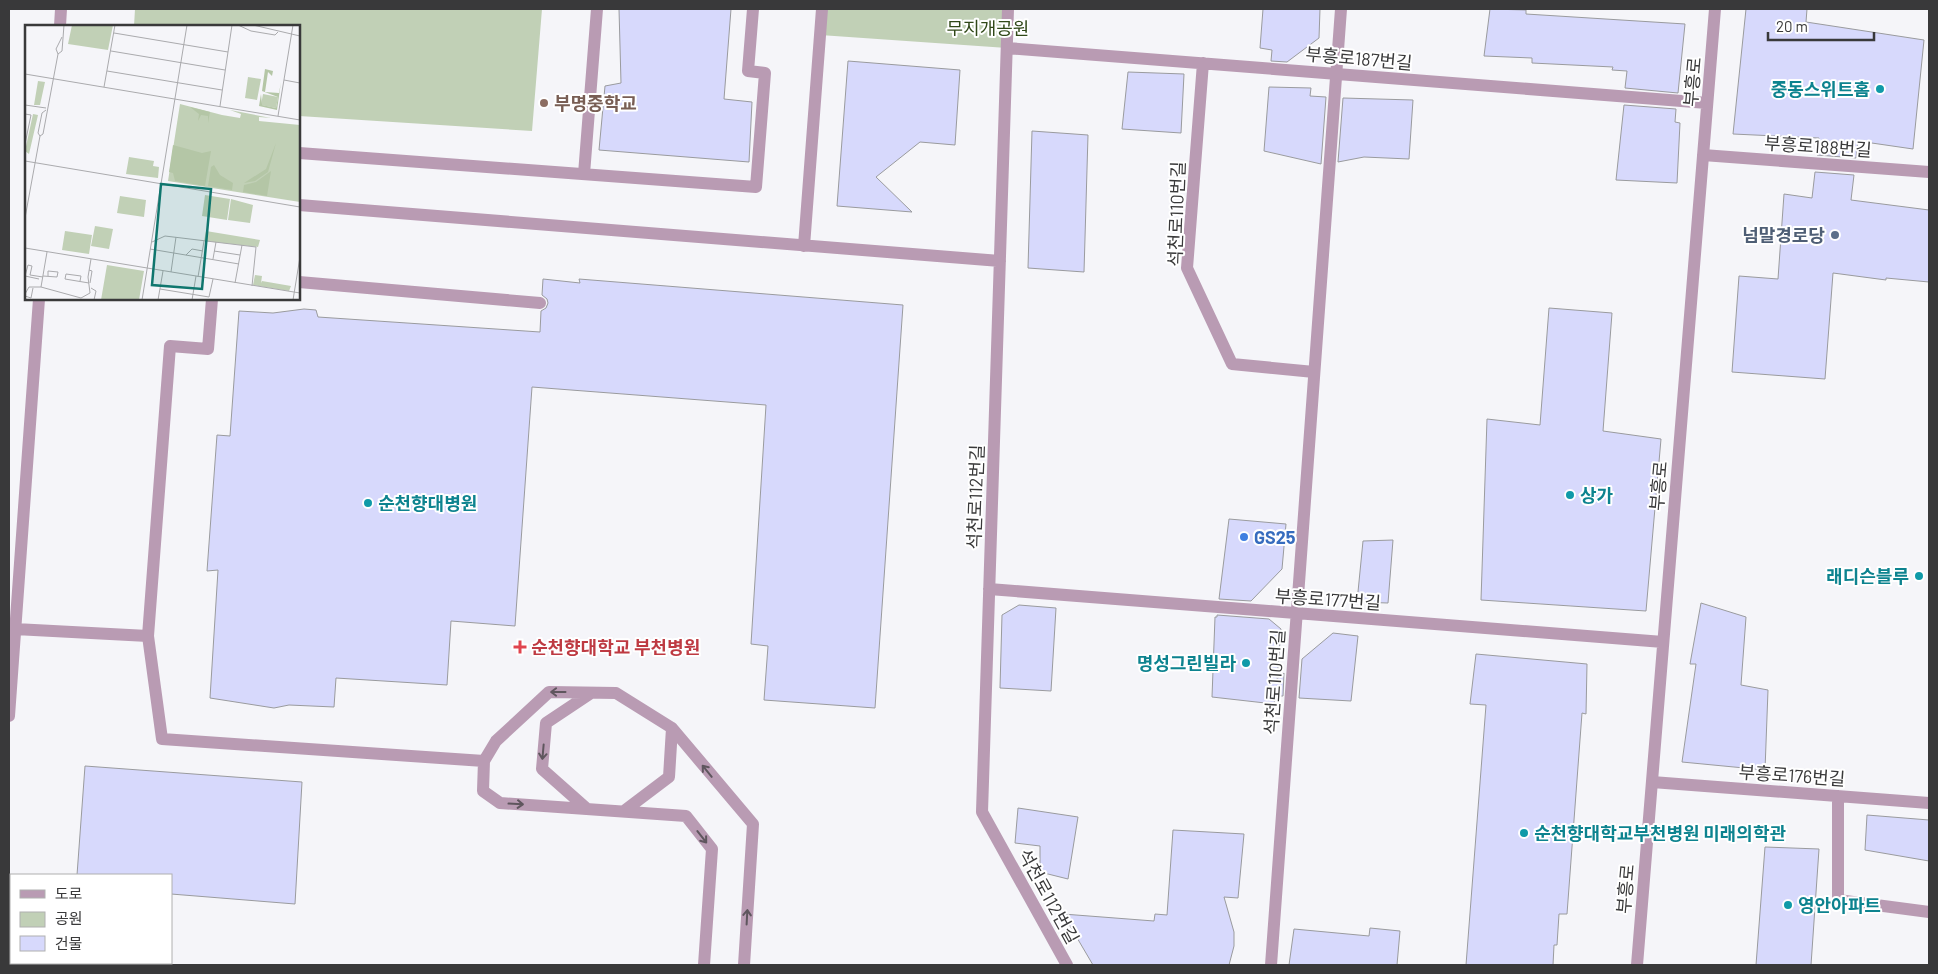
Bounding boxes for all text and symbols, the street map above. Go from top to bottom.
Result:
scale bar [1768,10,1874,42]
park label: 무지개공원 [947,17,1029,39]
text: 20 m [1776,17,1808,35]
inset map [25,25,300,300]
street label: 부흥로187번길 [1305,42,1413,74]
street label: 부흥로 [1679,56,1705,108]
place label: 중동스위트홈 [1771,78,1870,100]
marker: 중동스위트홈 [1874,83,1886,95]
place label: 부명중학교 [554,92,637,114]
marker: 부명중학교 [538,97,550,109]
street label: 부흥로188번길 [1763,131,1873,161]
street label: 석천로110번길 [1163,161,1189,267]
place label: 넘말경로당 [1742,224,1825,246]
marker: 넘말경로당 [1829,229,1841,241]
street label: 석천로112번길 [962,444,988,550]
street label: 부흥로 [1645,460,1671,512]
place label: 상가 [1580,484,1614,506]
marker: 상가 [1564,489,1576,501]
place label: 순천향대병원 [378,492,477,514]
marker: 순천향대병원 [362,497,374,509]
place label: GS25 [1254,526,1296,548]
marker: GS25 [1238,531,1250,543]
place label: 래디슨블루 [1826,565,1909,587]
marker: 래디슨블루 [1913,570,1925,582]
street label: 부흥로177번길 [1274,584,1382,614]
street label: 석천로110번길 [1259,629,1289,735]
place label: 순천향대학교 부천병원 [531,636,700,658]
marker: 순천향대학교 부천병원 [513,640,527,654]
place label: 명성그린빌라 [1137,652,1236,674]
marker: 명성그린빌라 [1240,657,1252,669]
one-way arrow [550,688,566,697]
one-way arrow [539,744,548,760]
street label: 부흥로176번길 [1738,760,1846,790]
one-way arrow [702,765,713,778]
one-way arrow [507,800,523,809]
place label: 순천향대학교부천병원 미래의학관 [1534,822,1786,844]
marker: 순천향대학교부천병원 미래의학관 [1518,827,1530,839]
one-way arrow [697,830,708,843]
street label: 석천로112번길 [1014,845,1084,947]
street label: 부흥로 [1612,863,1638,915]
legend [10,874,172,964]
text: 도로 [55,884,83,902]
place label: 영안아파트 [1798,894,1881,916]
marker: 영안아파트 [1782,899,1794,911]
text: 공원 [55,909,83,927]
one-way arrow [743,909,752,925]
text: 건물 [55,934,83,952]

